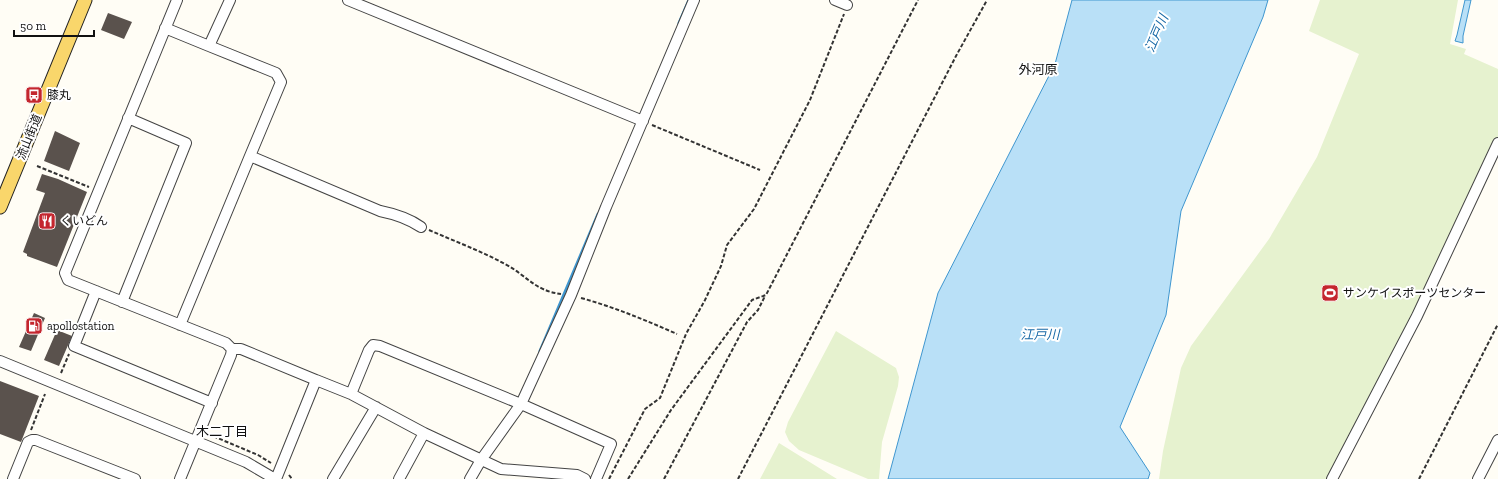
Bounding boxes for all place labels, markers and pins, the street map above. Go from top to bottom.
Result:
bus stop icon: 膝丸 [24,85,44,105]
place label: 膝丸 [47,88,71,102]
restaurant icon: くいどん [37,211,57,231]
place label: くいどん [60,214,108,228]
sports icon: サンケイスポーツセンター [1320,283,1340,303]
place label: サンケイスポーツセンター [1343,286,1486,300]
fuel station icon: apollostation [24,316,44,336]
place label: apollostation [47,319,115,333]

